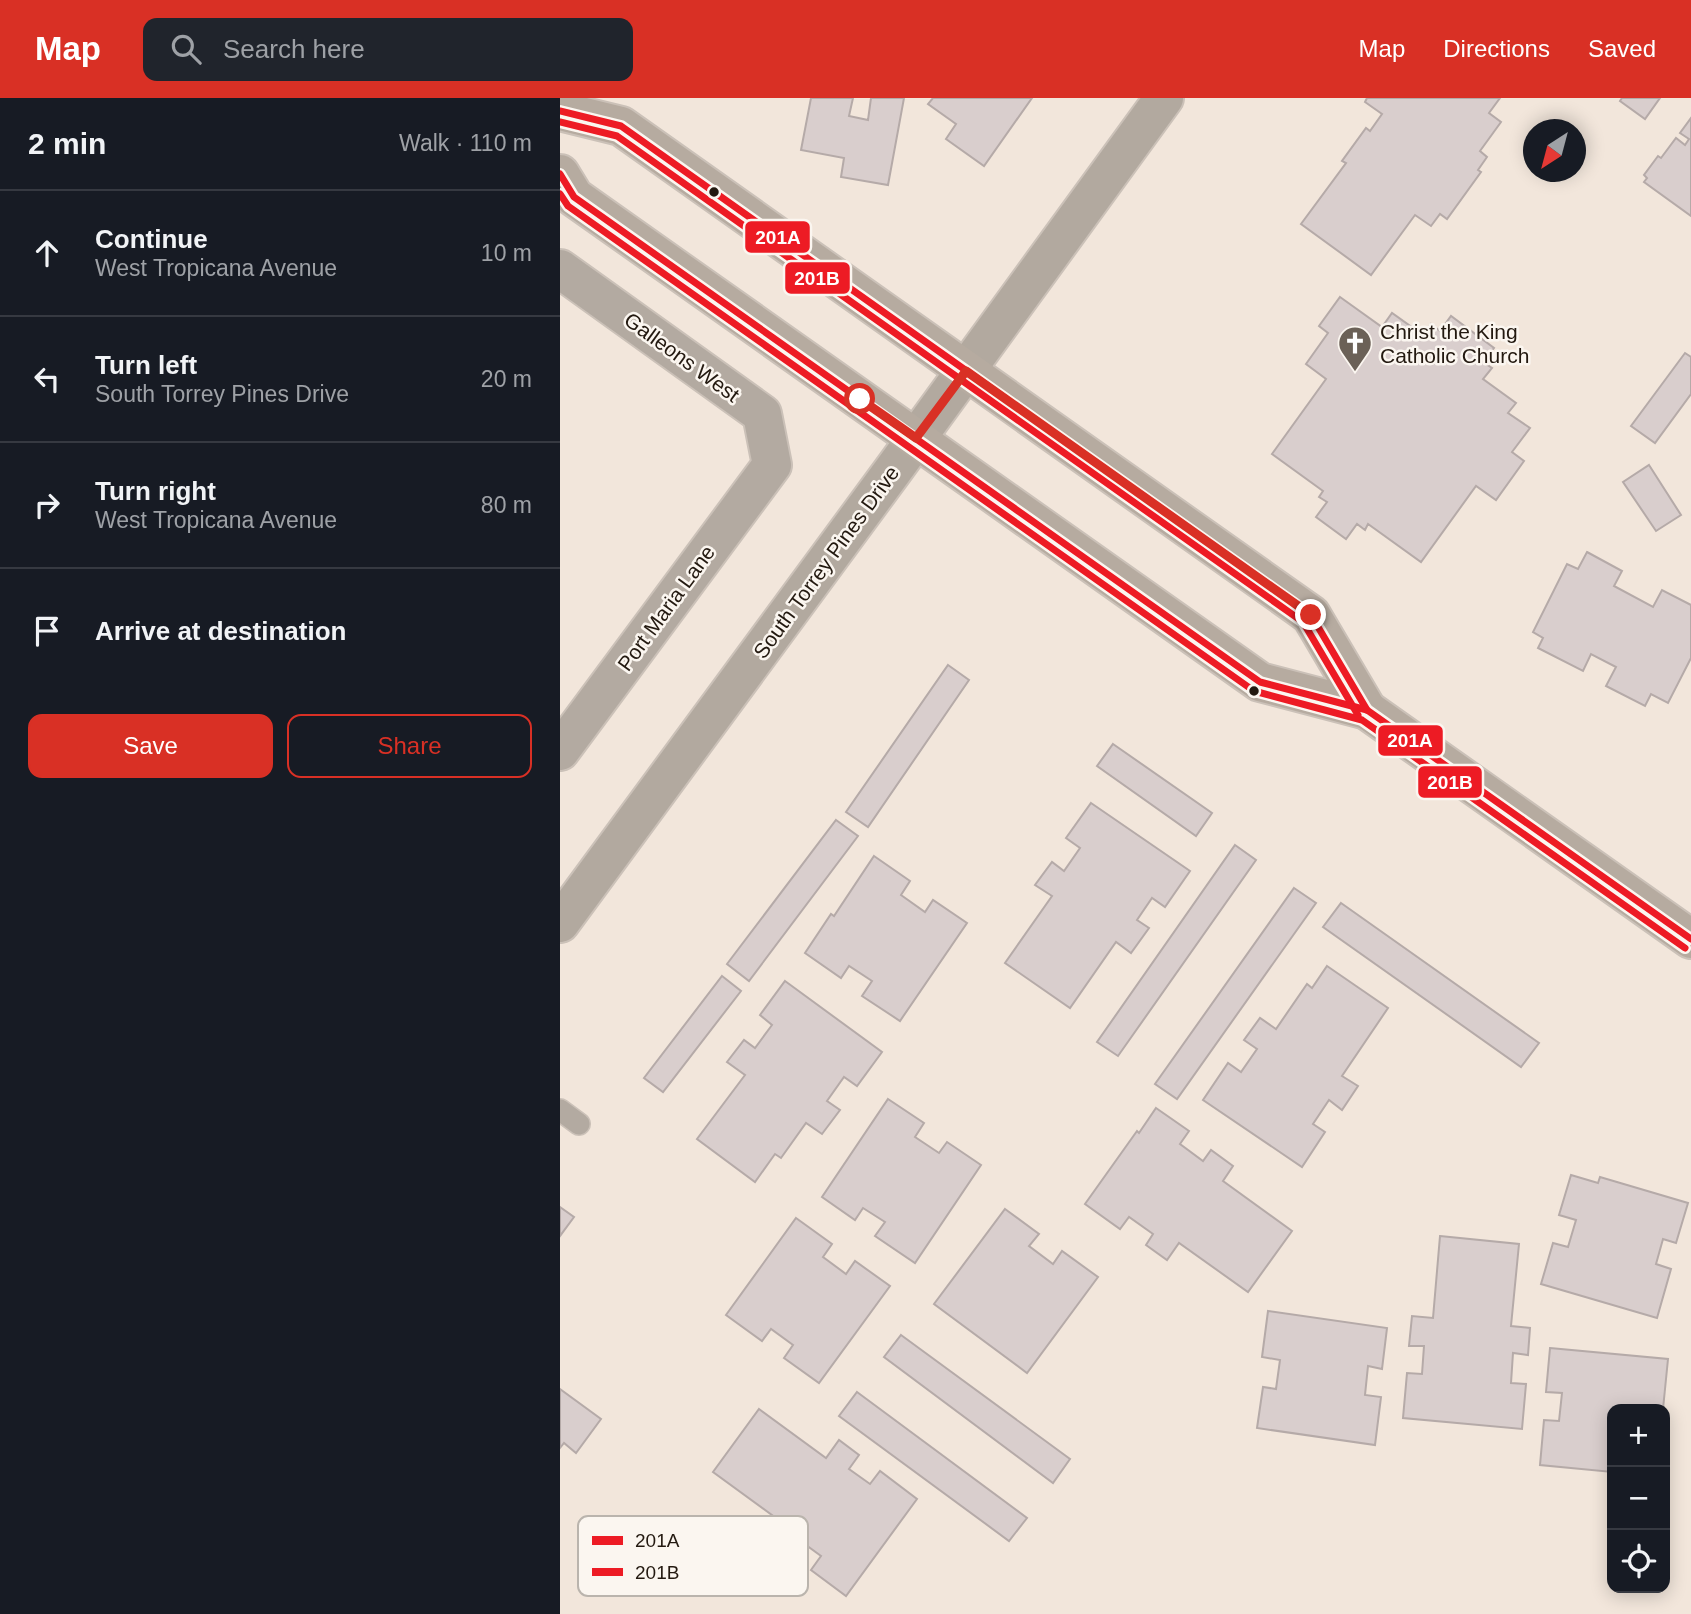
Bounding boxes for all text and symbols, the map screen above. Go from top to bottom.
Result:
search box [143,18,633,81]
text: Map [35,30,101,67]
icon: search [167,30,205,68]
text: Search here [223,34,365,64]
text: Map [1359,35,1405,62]
text: Directions [1443,35,1550,62]
text: Saved [1588,35,1656,62]
north arrow [1523,119,1586,182]
text: 2 min [28,127,106,160]
text: Walk · 110 m [399,130,532,156]
unlabelled marker [707,185,721,199]
line badge: 201A [744,220,811,254]
text: Continue [95,224,208,254]
text: 201A [755,227,801,248]
icon: ahead [28,234,66,272]
text: 10 m [481,240,532,266]
text: West Tropicana Avenue [95,255,337,281]
line badge: 201B [784,261,851,295]
text: 201B [794,268,840,289]
street label: Galleons West [620,308,744,406]
place label: Christ the King Catholic Church [1380,320,1529,367]
church icon: Christ the King Catholic Church [1336,324,1374,373]
text: Turn left [95,350,197,380]
icon: left [28,360,66,398]
text: 20 m [481,366,532,392]
text: South Torrey Pines Drive [95,381,349,407]
route start [844,383,875,414]
street label: South Torrey Pines Drive [749,461,903,663]
text: Turn right [95,476,216,506]
icon: right [28,486,66,524]
text: 80 m [481,492,532,518]
text: West Tropicana Avenue [95,507,337,533]
street label: Port Maria Lane [613,541,719,675]
route end [1295,599,1326,630]
icon: arrive [28,612,66,650]
text: Arrive at destination [95,616,346,646]
unlabelled marker [1247,684,1261,698]
button: Save [28,714,273,778]
button: Share [287,714,532,778]
line badge: 201A [1377,724,1444,757]
text: 201A [1387,730,1433,751]
line badge: 201B [1417,765,1483,799]
text: 201B [1427,772,1473,793]
map controls [1607,1404,1670,1593]
button: + [1607,1404,1670,1467]
button: − [1607,1467,1670,1530]
legend [578,1516,808,1596]
text: 201A [635,1530,680,1551]
button: locate [1607,1530,1670,1593]
text: 201B [635,1562,679,1583]

